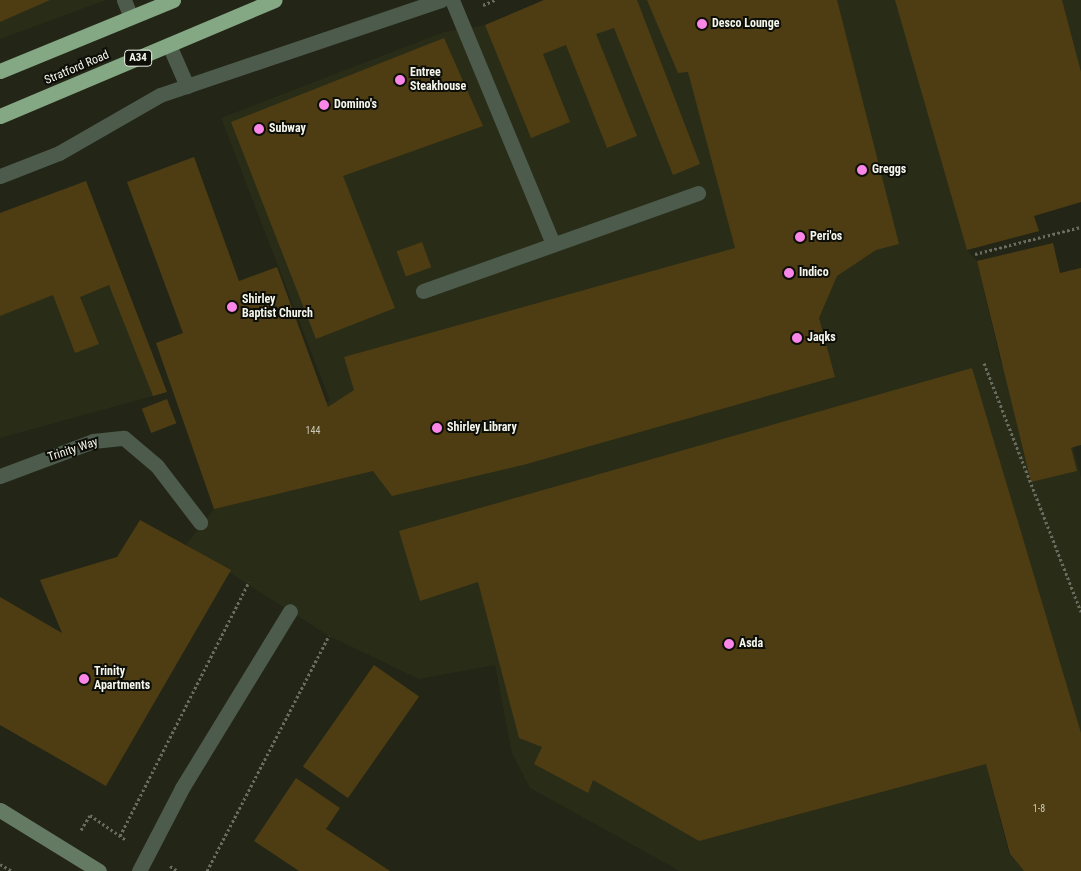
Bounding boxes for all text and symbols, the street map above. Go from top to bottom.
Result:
place label: Desco Lounge [712,17,780,31]
marker: Desco Lounge [696,18,708,30]
street label: Stratford Road [43,48,111,88]
road number: A34 [123,49,153,66]
place label: Entree Steakhouse [410,66,466,94]
marker: Entree Steakhouse [394,74,406,86]
place label: Domino's [334,98,377,112]
marker: Domino's [318,99,330,111]
place label: Subway [269,122,306,136]
marker: Subway [253,123,265,135]
place label: Greggs [872,163,906,177]
marker: Greggs [856,164,868,176]
place label: Peri'os [810,230,842,244]
marker: Peri'os [794,231,806,243]
place label: Indico [799,266,829,280]
marker: Indico [783,267,795,279]
place label: Shirley Baptist Church [242,293,313,321]
marker: Shirley Baptist Church [226,301,238,313]
place label: Jaqks [807,331,836,345]
marker: Jaqks [791,332,803,344]
place label: Shirley Library [447,421,517,435]
marker: Shirley Library [431,422,443,434]
house number: 144 [306,425,320,437]
street label: Trinity Way [46,435,100,465]
place label: Asda [739,637,763,651]
marker: Asda [723,638,735,650]
place label: Trinity Apartments [94,665,150,693]
marker: Trinity Apartments [78,673,90,685]
house number: 1-8 [1033,803,1045,815]

